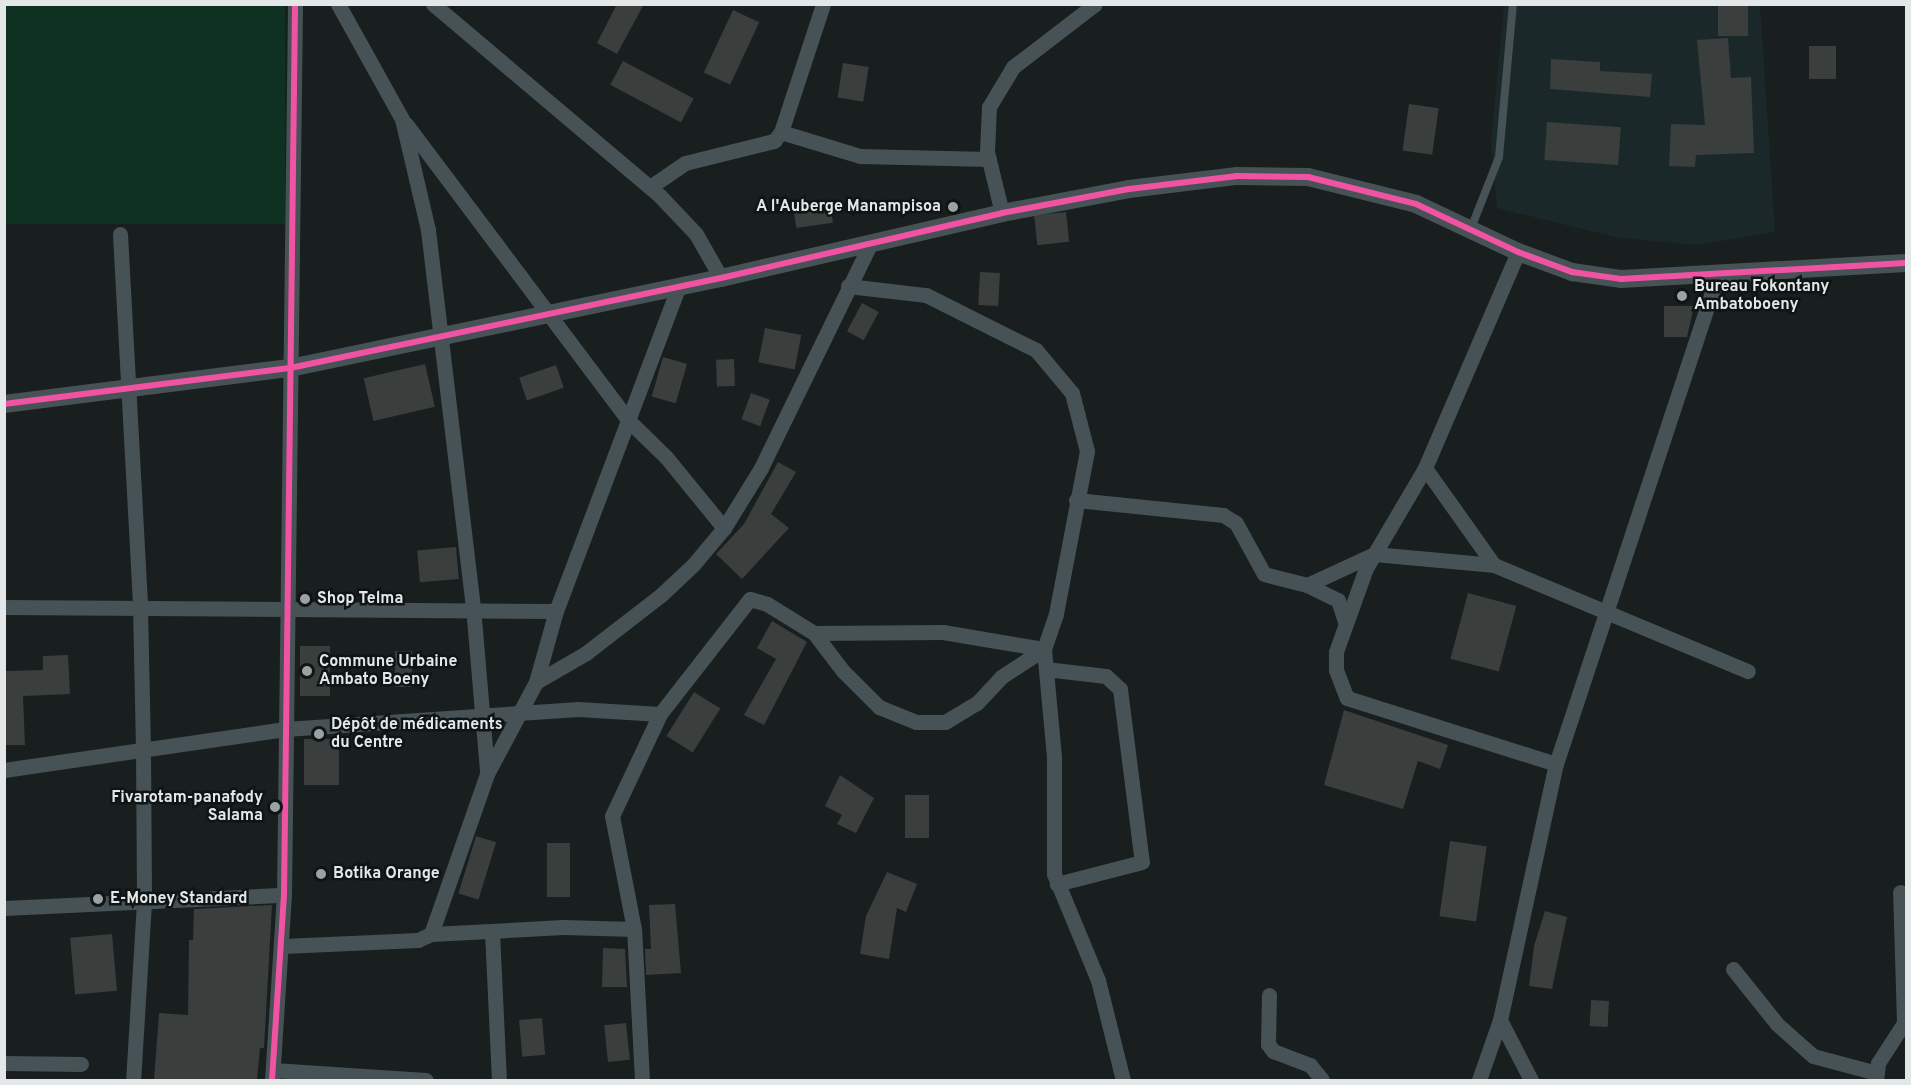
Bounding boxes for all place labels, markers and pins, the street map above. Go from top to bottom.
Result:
place label: A l'Auberge Manampisoa [755,197,941,217]
marker: A l'Auberge Manampisoa [946,200,960,214]
place label: Bureau Fokontany Ambatoboeny [1694,277,1829,315]
marker: Bureau Fokontany Ambatoboeny [1675,289,1689,303]
place label: Shop Telma [317,589,403,609]
marker: Shop Telma [298,592,312,606]
place label: Commune Urbaine Ambato Boeny [319,652,457,690]
marker: Commune Urbaine Ambato Boeny [300,664,314,678]
place label: Dépôt de médicaments du Centre [331,715,503,753]
marker: Dépôt de médicaments du Centre [312,727,326,741]
place label: Fivarotam-panafody Salama [111,788,263,826]
marker: Fivarotam-panafody Salama [268,800,282,814]
place label: Botika Orange [333,864,440,884]
marker: Botika Orange [314,867,328,881]
place label: E-Money Standard [110,889,247,909]
marker: E-Money Standard [91,892,105,906]

